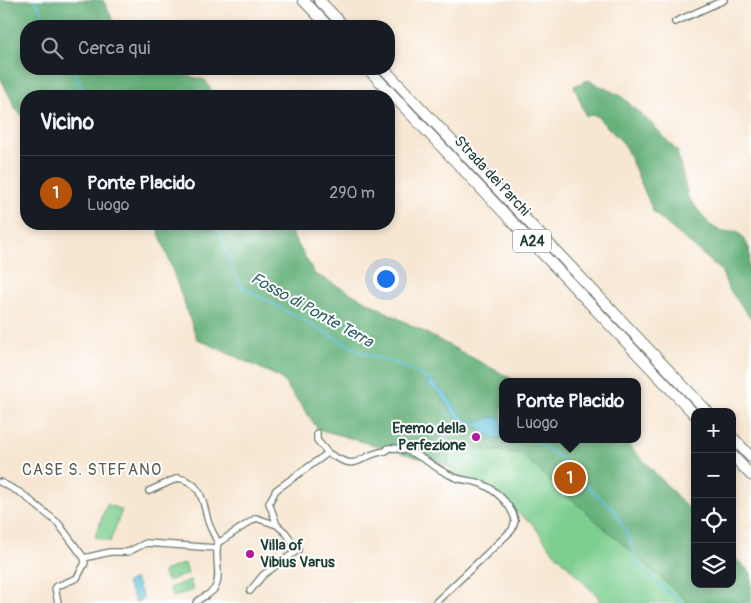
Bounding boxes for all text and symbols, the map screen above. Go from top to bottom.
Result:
search box [20,20,395,75]
icon: search [38,34,66,62]
text: Cerca qui [78,36,150,60]
text: Vicino [40,109,94,136]
street label: Strada dei Parchi [450,132,534,220]
text: Ponte Placido [87,171,195,195]
text: 1 [53,183,59,203]
text: 290 m [329,183,375,203]
text: Luogo [87,195,129,215]
road number: A24 [513,230,551,252]
your location [373,266,399,292]
water label: Fosso di Ponte Terra [247,268,378,353]
popup [499,378,641,443]
text: Ponte Placido [516,389,624,413]
map controls [691,408,736,588]
button: + [691,408,736,453]
text: Luogo [516,413,558,433]
place label: Eremo della Perfezione [392,419,467,455]
marker: Eremo della Perfezione [470,431,482,443]
button: − [691,453,736,498]
pin: 1 [554,459,586,497]
district label: CASE S. STEFANO [22,460,162,480]
button: locate [691,498,736,543]
place label: Villa of Vibius Varus [260,536,335,572]
button: layers [691,543,736,588]
marker: Villa of Vibius Varus [244,548,256,560]

